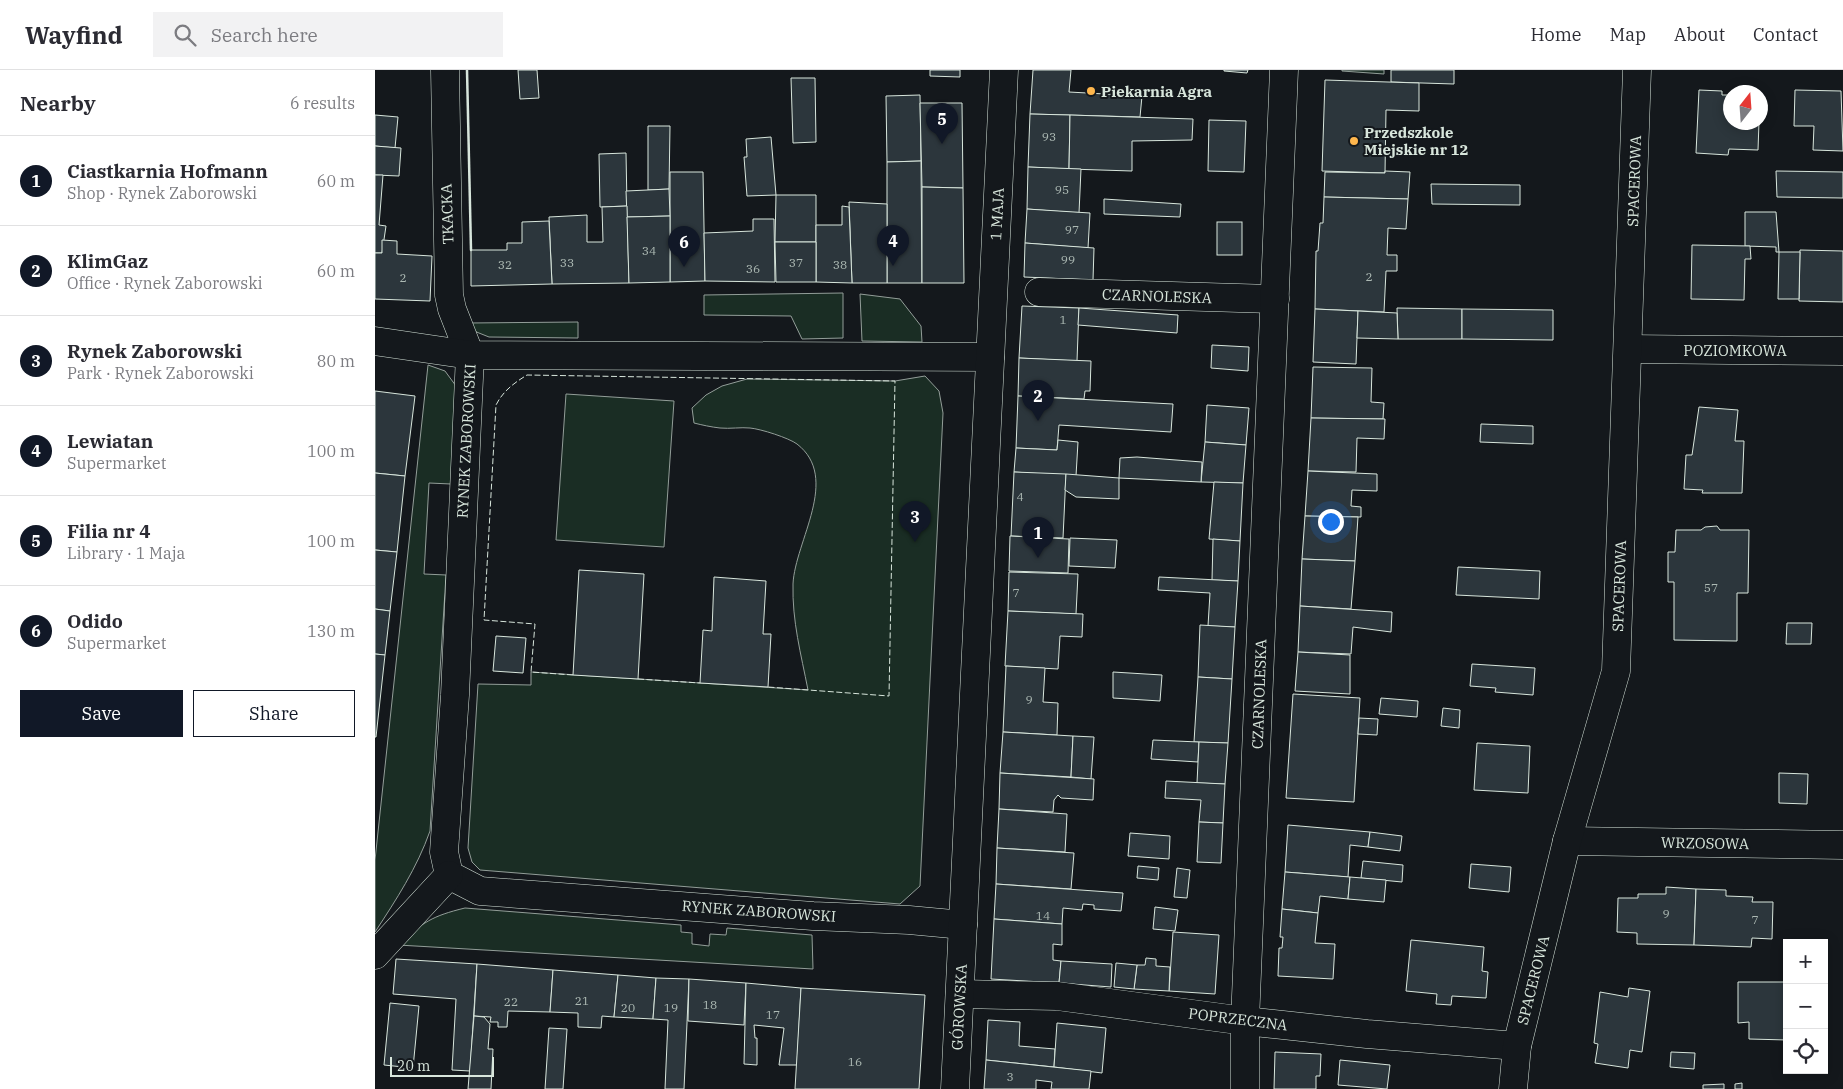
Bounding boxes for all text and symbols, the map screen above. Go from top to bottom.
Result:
search box [153,12,503,57]
text: Wayfind [25,19,123,51]
icon: search [171,21,199,49]
text: Search here [211,23,318,47]
text: Home [1530,23,1582,46]
text: Map [1610,23,1646,46]
text: About [1674,23,1725,46]
text: Contact [1753,23,1818,46]
place label: Piekarnia Agra [1101,82,1213,101]
marker: Piekarnia Agra [1085,85,1097,97]
north arrow [1723,85,1768,130]
text: Nearby [20,89,96,117]
text: 6 results [290,93,355,113]
pin: 5 [926,103,958,144]
place label: Przedszkole Miejskie nr 12 [1364,123,1469,159]
house number: 93 [1042,129,1056,144]
street label: SPACEROWA [1623,134,1645,227]
marker: Przedszkole Miejskie nr 12 [1348,135,1360,147]
text: Ciastkarnia Hofmann [67,159,268,183]
text: 1 [31,171,41,191]
text: 60 m [317,171,355,191]
house number: 95 [1055,182,1069,197]
text: Shop · Rynek Zaborowski [67,183,257,203]
street label: TKACKA [436,183,458,245]
street label: 1 MAJA [986,186,1008,241]
house number: 97 [1065,222,1079,237]
pin: 4 [877,225,909,266]
pin: 6 [668,226,700,267]
house number: 34 [642,243,656,258]
text: KlimGaz [67,249,148,273]
house number: 99 [1061,252,1075,267]
house number: 33 [560,255,574,270]
house number: 37 [789,255,803,270]
house number: 32 [498,257,512,272]
house number: 38 [833,257,847,272]
text: 2 [31,261,41,281]
text: 60 m [317,261,355,281]
house number: 36 [746,261,760,276]
house number: 2 [1365,269,1373,284]
house number: 2 [399,270,407,285]
text: Office · Rynek Zaborowski [67,273,263,293]
street label: CZARNOLESKA [1102,285,1213,307]
house number: 1 [1059,312,1067,327]
text: Rynek Zaborowski [67,339,242,363]
street label: POZIOMKOWA [1683,341,1787,360]
text: 3 [31,351,41,371]
text: 80 m [317,351,355,371]
text: Park · Rynek Zaborowski [67,363,254,383]
street label: RYNEK ZABOROWSKI [452,363,480,519]
pin: 2 [1022,380,1054,421]
text: Lewiatan [67,429,153,453]
text: 4 [31,441,41,461]
text: 100 m [307,441,355,461]
text: Supermarket [67,453,166,473]
house number: 4 [1016,489,1024,504]
pin: 3 [899,501,931,542]
your location [1318,509,1344,535]
pin: 1 [1022,517,1054,558]
text: Filia nr 4 [67,519,151,543]
text: 5 [31,531,41,551]
text: 100 m [307,531,355,551]
street label: SPACEROWA [1608,539,1630,632]
text: Library · 1 Maja [67,543,185,563]
house number: 57 [1704,580,1718,595]
house number: 7 [1012,585,1020,600]
text: Odido [67,609,123,633]
text: 6 [31,621,41,641]
text: 130 m [307,621,355,641]
text: Supermarket [67,633,166,653]
street label: CZARNOLESKA [1248,638,1270,749]
button: Save [20,690,183,737]
button: Share [193,690,355,737]
house number: 9 [1025,692,1033,707]
street label: WRZOSOWA [1661,833,1750,853]
street label: RYNEK ZABOROWSKI [681,896,837,926]
house number: 9 [1662,906,1670,921]
house number: 14 [1036,908,1050,923]
house number: 7 [1751,912,1759,927]
street label: SPACEROWA [1513,933,1553,1027]
map controls [1783,939,1828,1074]
button: + [1783,939,1828,984]
street label: GÓROWSKA [947,963,971,1051]
button: − [1783,984,1828,1029]
house number: 21 [575,993,589,1008]
house number: 22 [504,994,518,1009]
house number: 18 [703,997,717,1012]
house number: 20 [621,1000,635,1015]
house number: 19 [664,1000,678,1015]
street label: POPRZECZNA [1187,1003,1289,1035]
house number: 17 [766,1007,780,1022]
button: locate [1783,1029,1828,1074]
scale bar [390,1054,494,1077]
house number: 16 [848,1054,862,1069]
text: 20 m [397,1057,430,1075]
house number: 3 [1006,1069,1014,1084]

